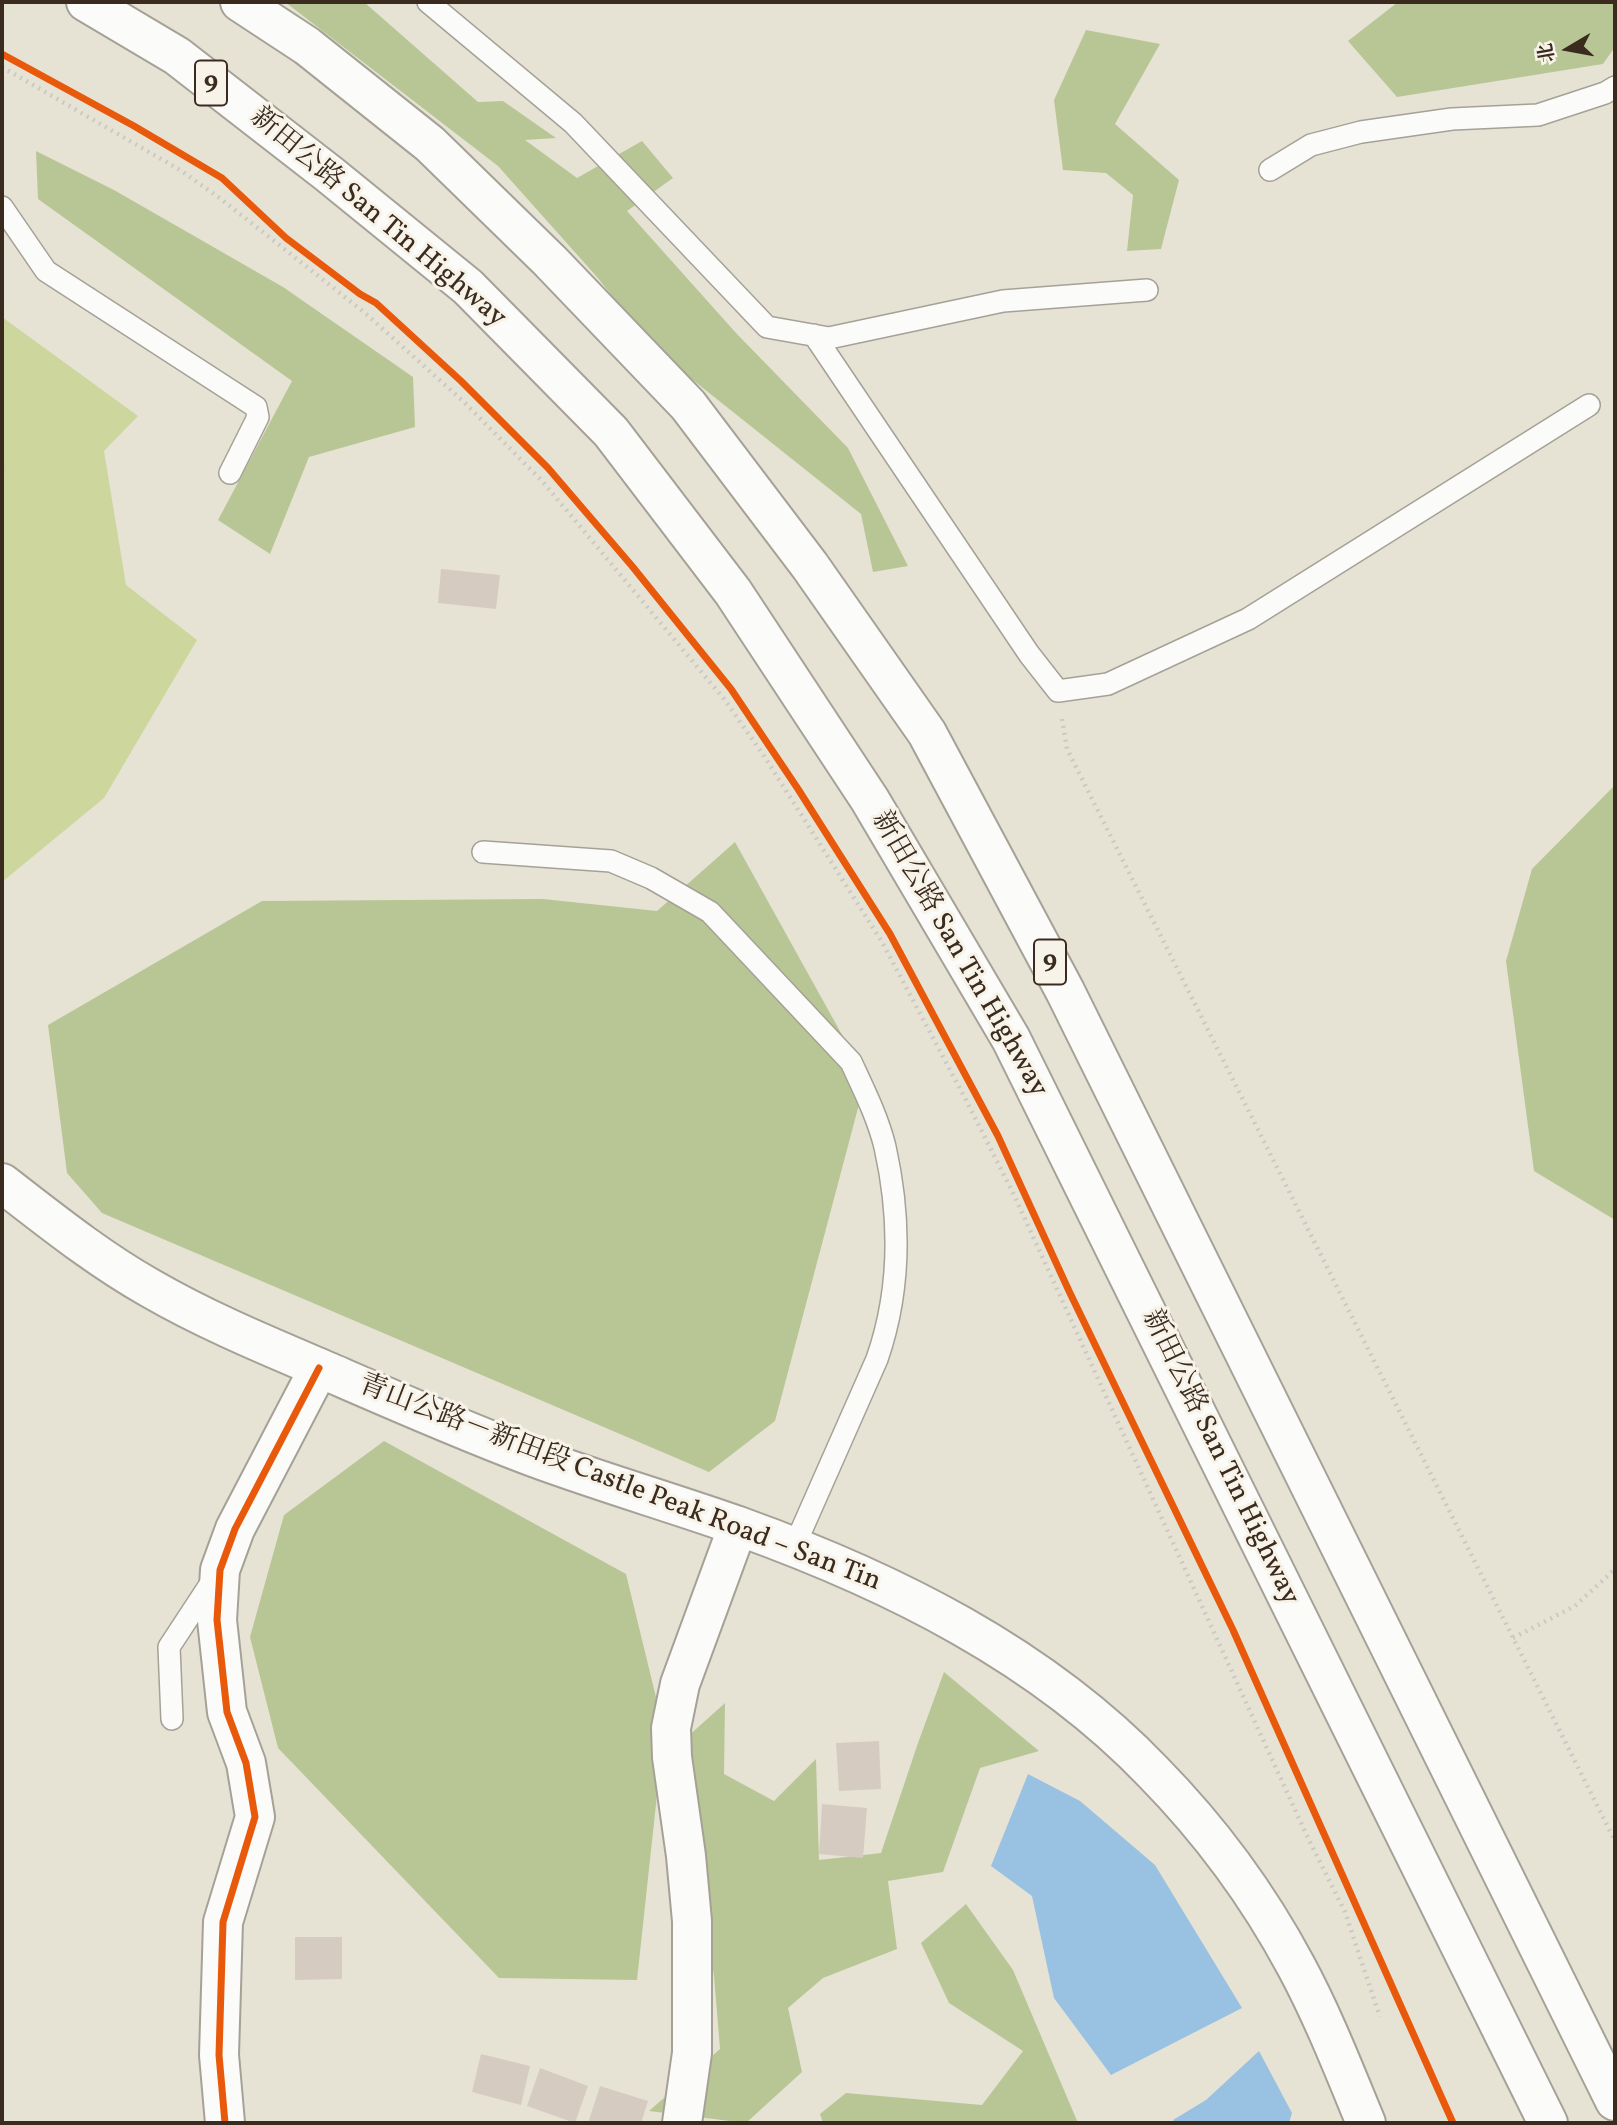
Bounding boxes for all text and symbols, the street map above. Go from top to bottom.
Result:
north arrow [1533,14,1603,84]
text: 北 [1533,41,1562,64]
road number: 9 [195,60,227,106]
street label: 新田公路 San Tin Highway [242,102,512,336]
street label: 新田公路 San Tin Highway [862,806,1054,1104]
road number: 9 [1034,939,1066,984]
street label: 新田公路 San Tin Highway [1133,1305,1305,1611]
street label: 青山公路－新田段 Castle Peak Road – San Tin [353,1370,885,1600]

